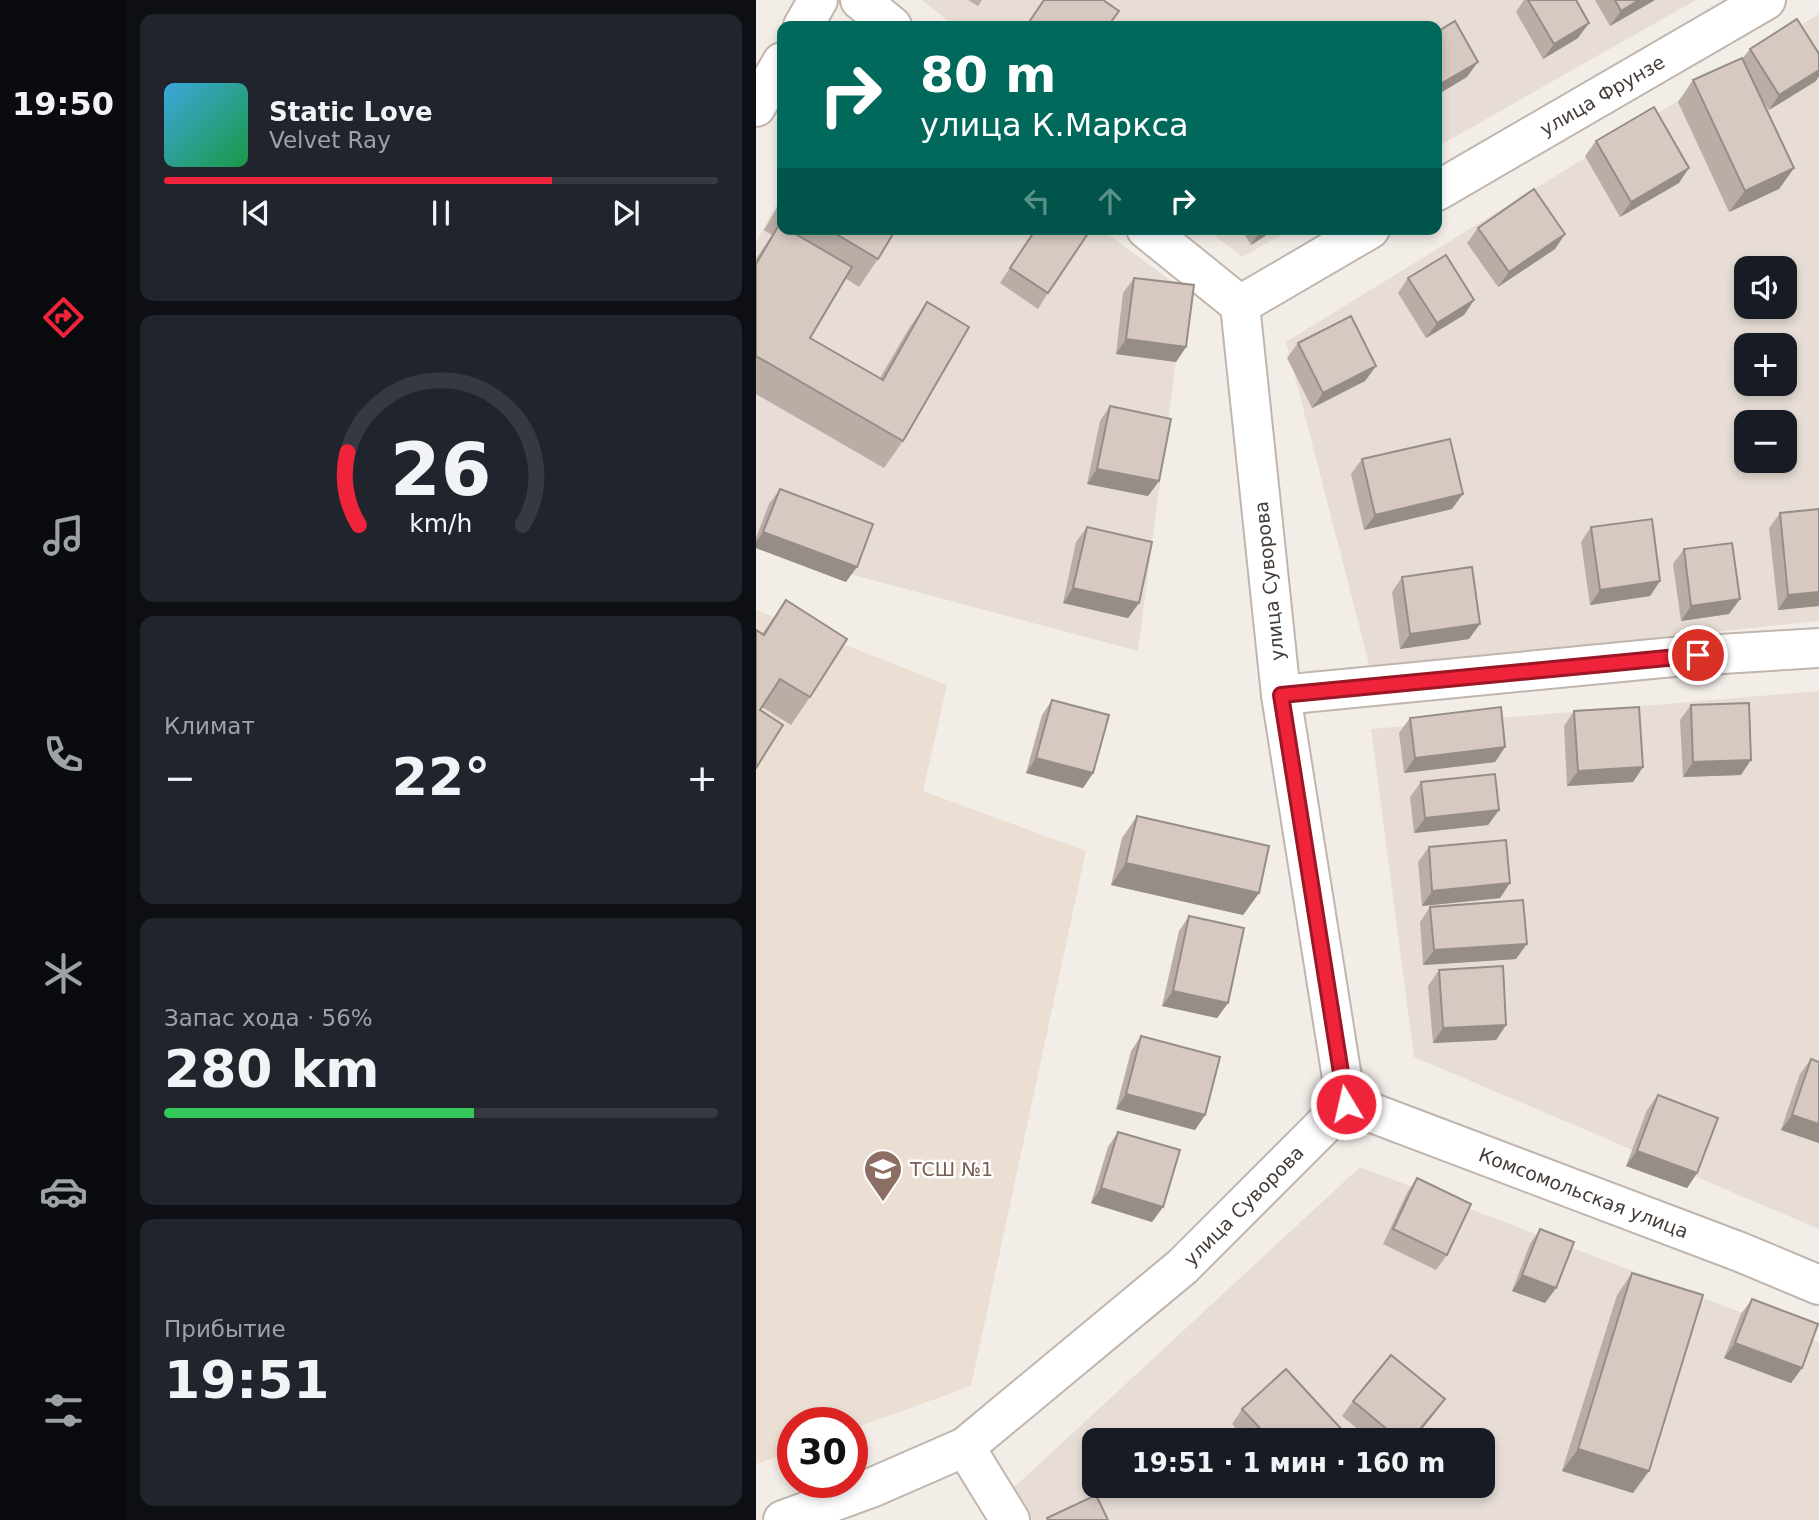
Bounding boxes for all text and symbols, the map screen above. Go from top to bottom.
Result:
text: 80 m [920,47,1056,104]
icon: right [805,49,896,140]
street label: улица Фрунзе [1536,50,1668,140]
text: 19:50 [12,85,114,123]
text: Static Love [269,97,433,127]
text: улица К.Маркса [920,106,1189,144]
text: Velvet Ray [269,127,391,153]
icon: left [1018,182,1056,220]
icon: ahead [1091,182,1129,220]
icon: right [1164,182,1202,220]
icon: previous [237,194,275,232]
icon: pause [422,194,460,232]
icon: next [607,194,645,232]
map controls [1734,256,1797,473]
button: sound [1734,256,1797,319]
icon: directions [39,293,88,342]
button: + [1734,333,1797,396]
button: − [1734,410,1797,473]
text: 26 [390,427,492,512]
street label: улица Суворова [1250,500,1288,662]
text: km/h [409,509,473,538]
icon: music [39,511,88,560]
pin [1668,625,1728,685]
icon: arrive [1679,636,1717,674]
text: Климат [164,713,255,739]
icon: phone [39,730,88,779]
text: 22° [392,747,490,807]
text: − [164,756,196,800]
text: + [686,756,718,800]
icon: climate [39,949,88,998]
text: Запас хода · 56% [164,1005,373,1031]
text: 280 km [164,1039,379,1099]
position arrow [1309,1067,1383,1141]
street label: улица Суворова [1179,1141,1308,1270]
street label: Комсомольская улица [1476,1143,1691,1242]
school or university icon: ТСШ №1 [862,1148,904,1203]
place label: ТСШ №1 [909,1158,993,1180]
icon: car [39,1167,88,1216]
text: Прибытие [164,1316,286,1342]
text: 19:51 [164,1350,330,1410]
icon: filters [39,1386,88,1435]
speed limit sign: 30 [777,1407,868,1498]
text: 19:51 · 1 мин · 160 m [1132,1448,1445,1478]

